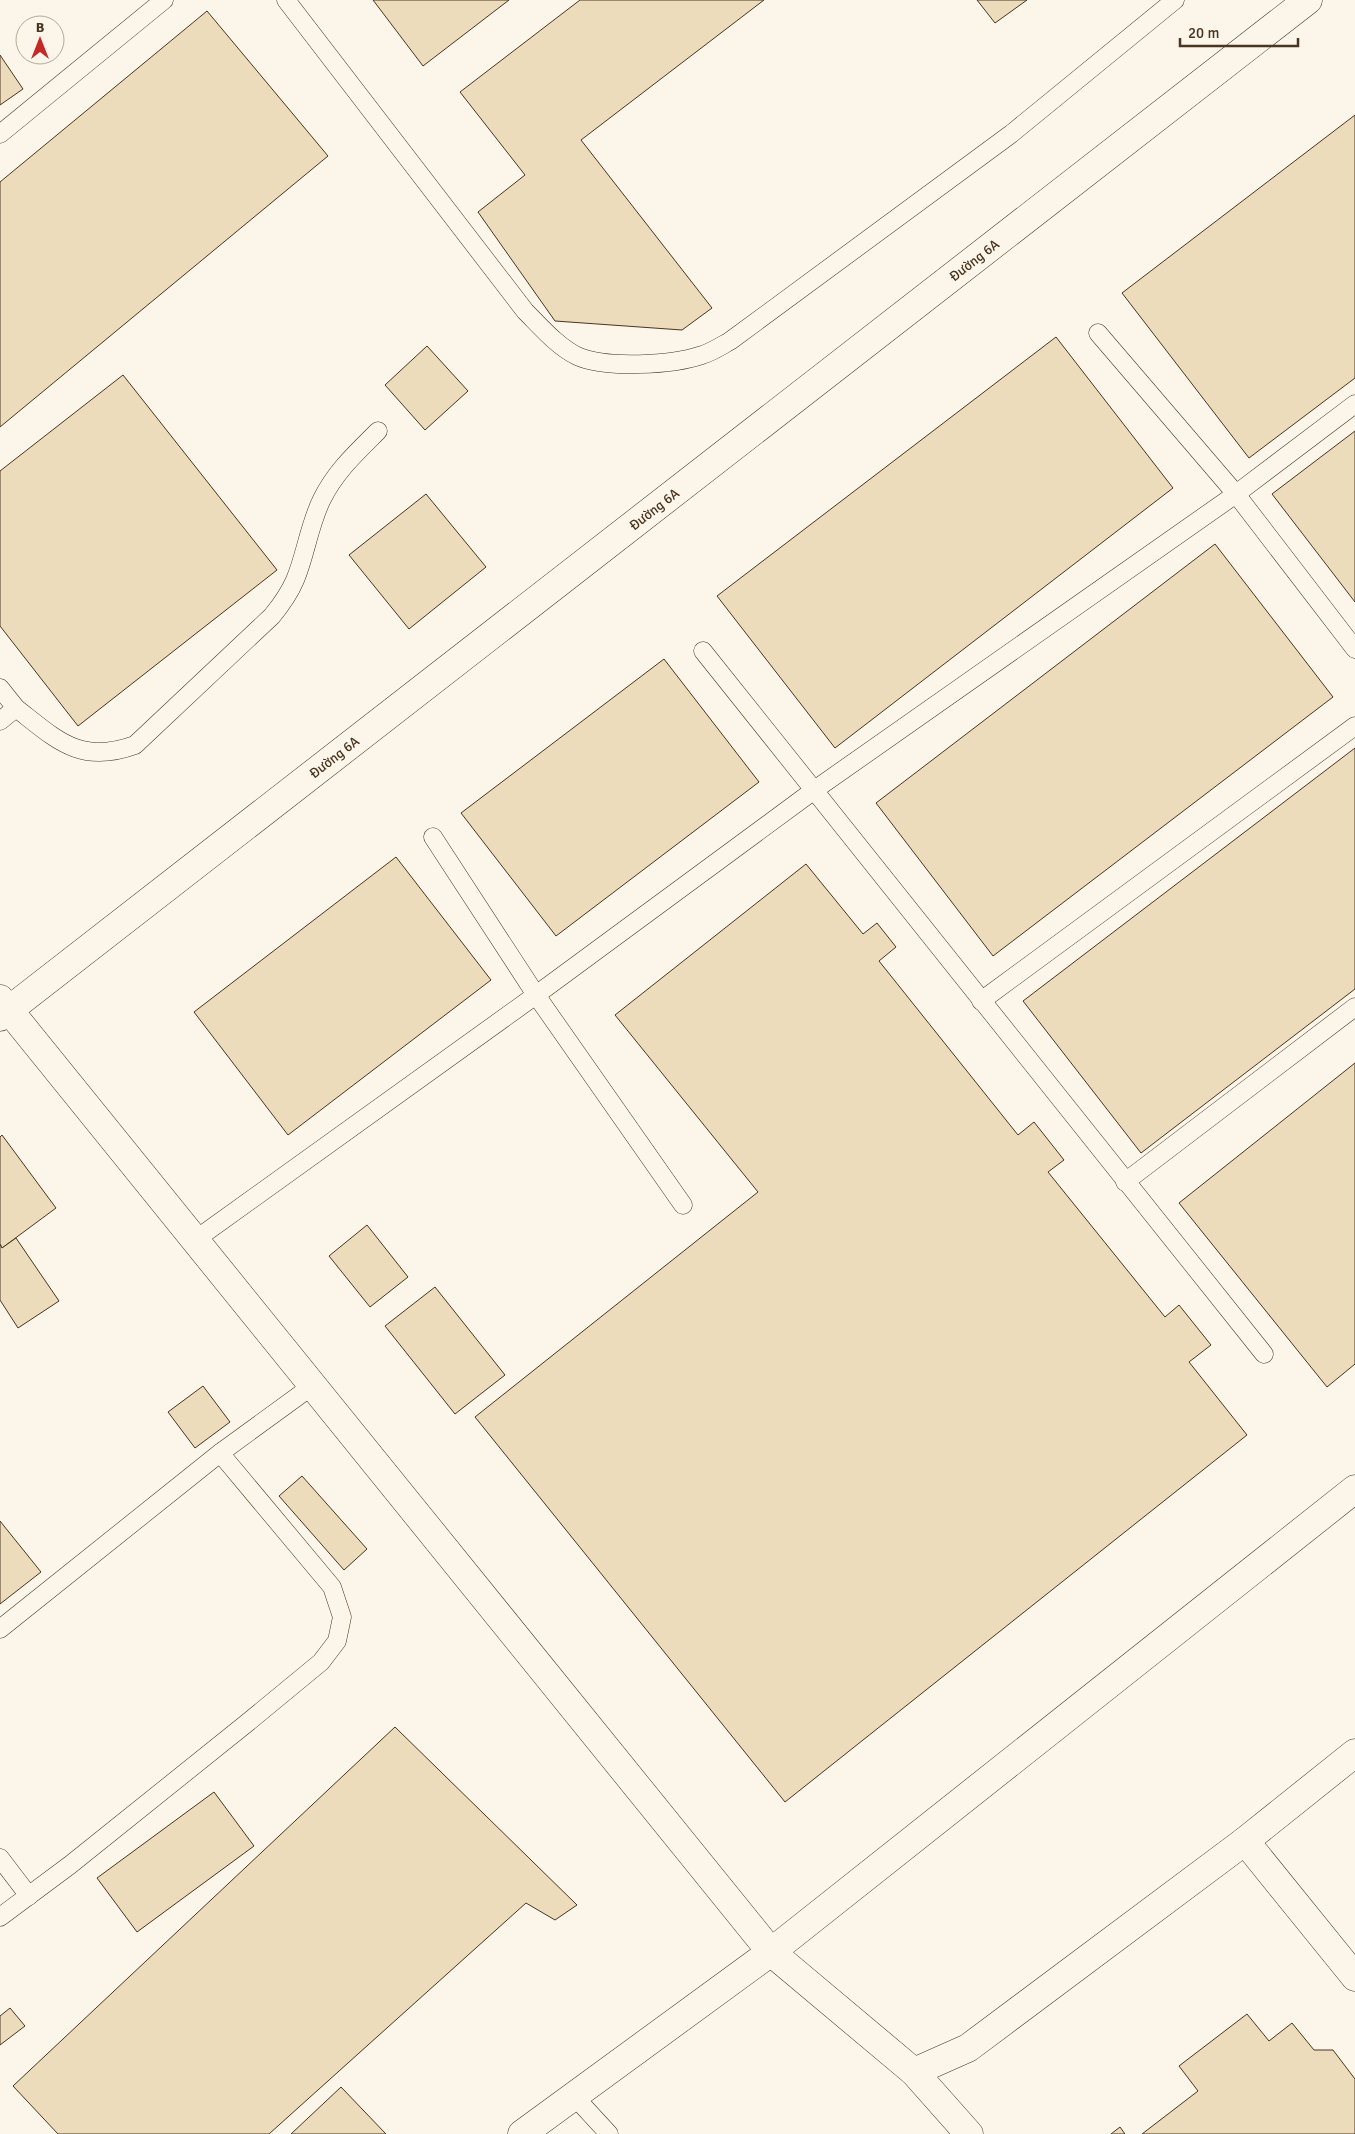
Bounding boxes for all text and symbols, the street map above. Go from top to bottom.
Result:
north arrow [15,15,65,65]
scale bar [1180,15,1298,47]
text: B [36,19,45,36]
text: 20 m [1188,24,1219,42]
street label: Đường 6A [946,235,1003,285]
street label: Đường 6A [626,484,683,534]
street label: Đường 6A [306,732,363,782]

